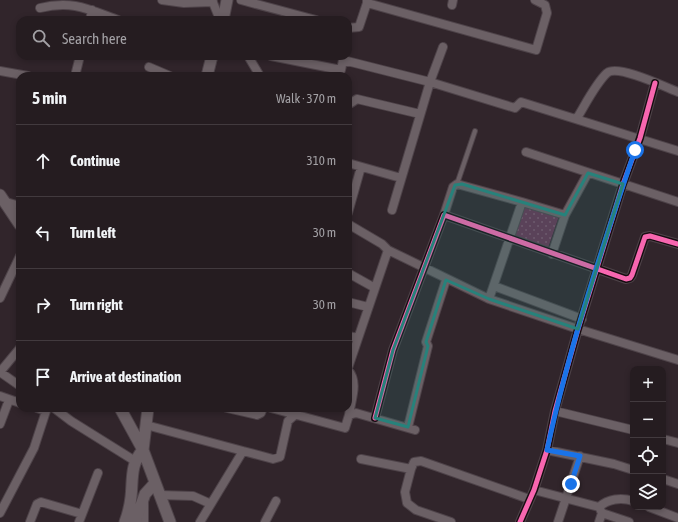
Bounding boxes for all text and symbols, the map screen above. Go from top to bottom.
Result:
search box [16,16,352,60]
icon: search [30,27,52,49]
text: Search here [62,30,127,47]
text: 5 min [32,88,67,108]
text: Walk · 370 m [276,91,336,106]
route start [626,141,644,159]
icon: ahead [32,150,54,172]
text: Continue [70,152,120,169]
text: 310 m [307,153,336,168]
icon: left [32,222,54,244]
text: Turn left [70,224,116,241]
text: 30 m [313,225,336,240]
icon: right [32,294,54,316]
text: Turn right [70,296,123,313]
text: 30 m [313,297,336,312]
icon: arrive [32,366,54,388]
map controls [630,366,666,510]
button: + [630,366,666,402]
text: Arrive at destination [70,368,181,385]
button: − [630,402,666,438]
button: locate [630,438,666,474]
button: layers [630,474,666,510]
route end [562,475,580,493]

